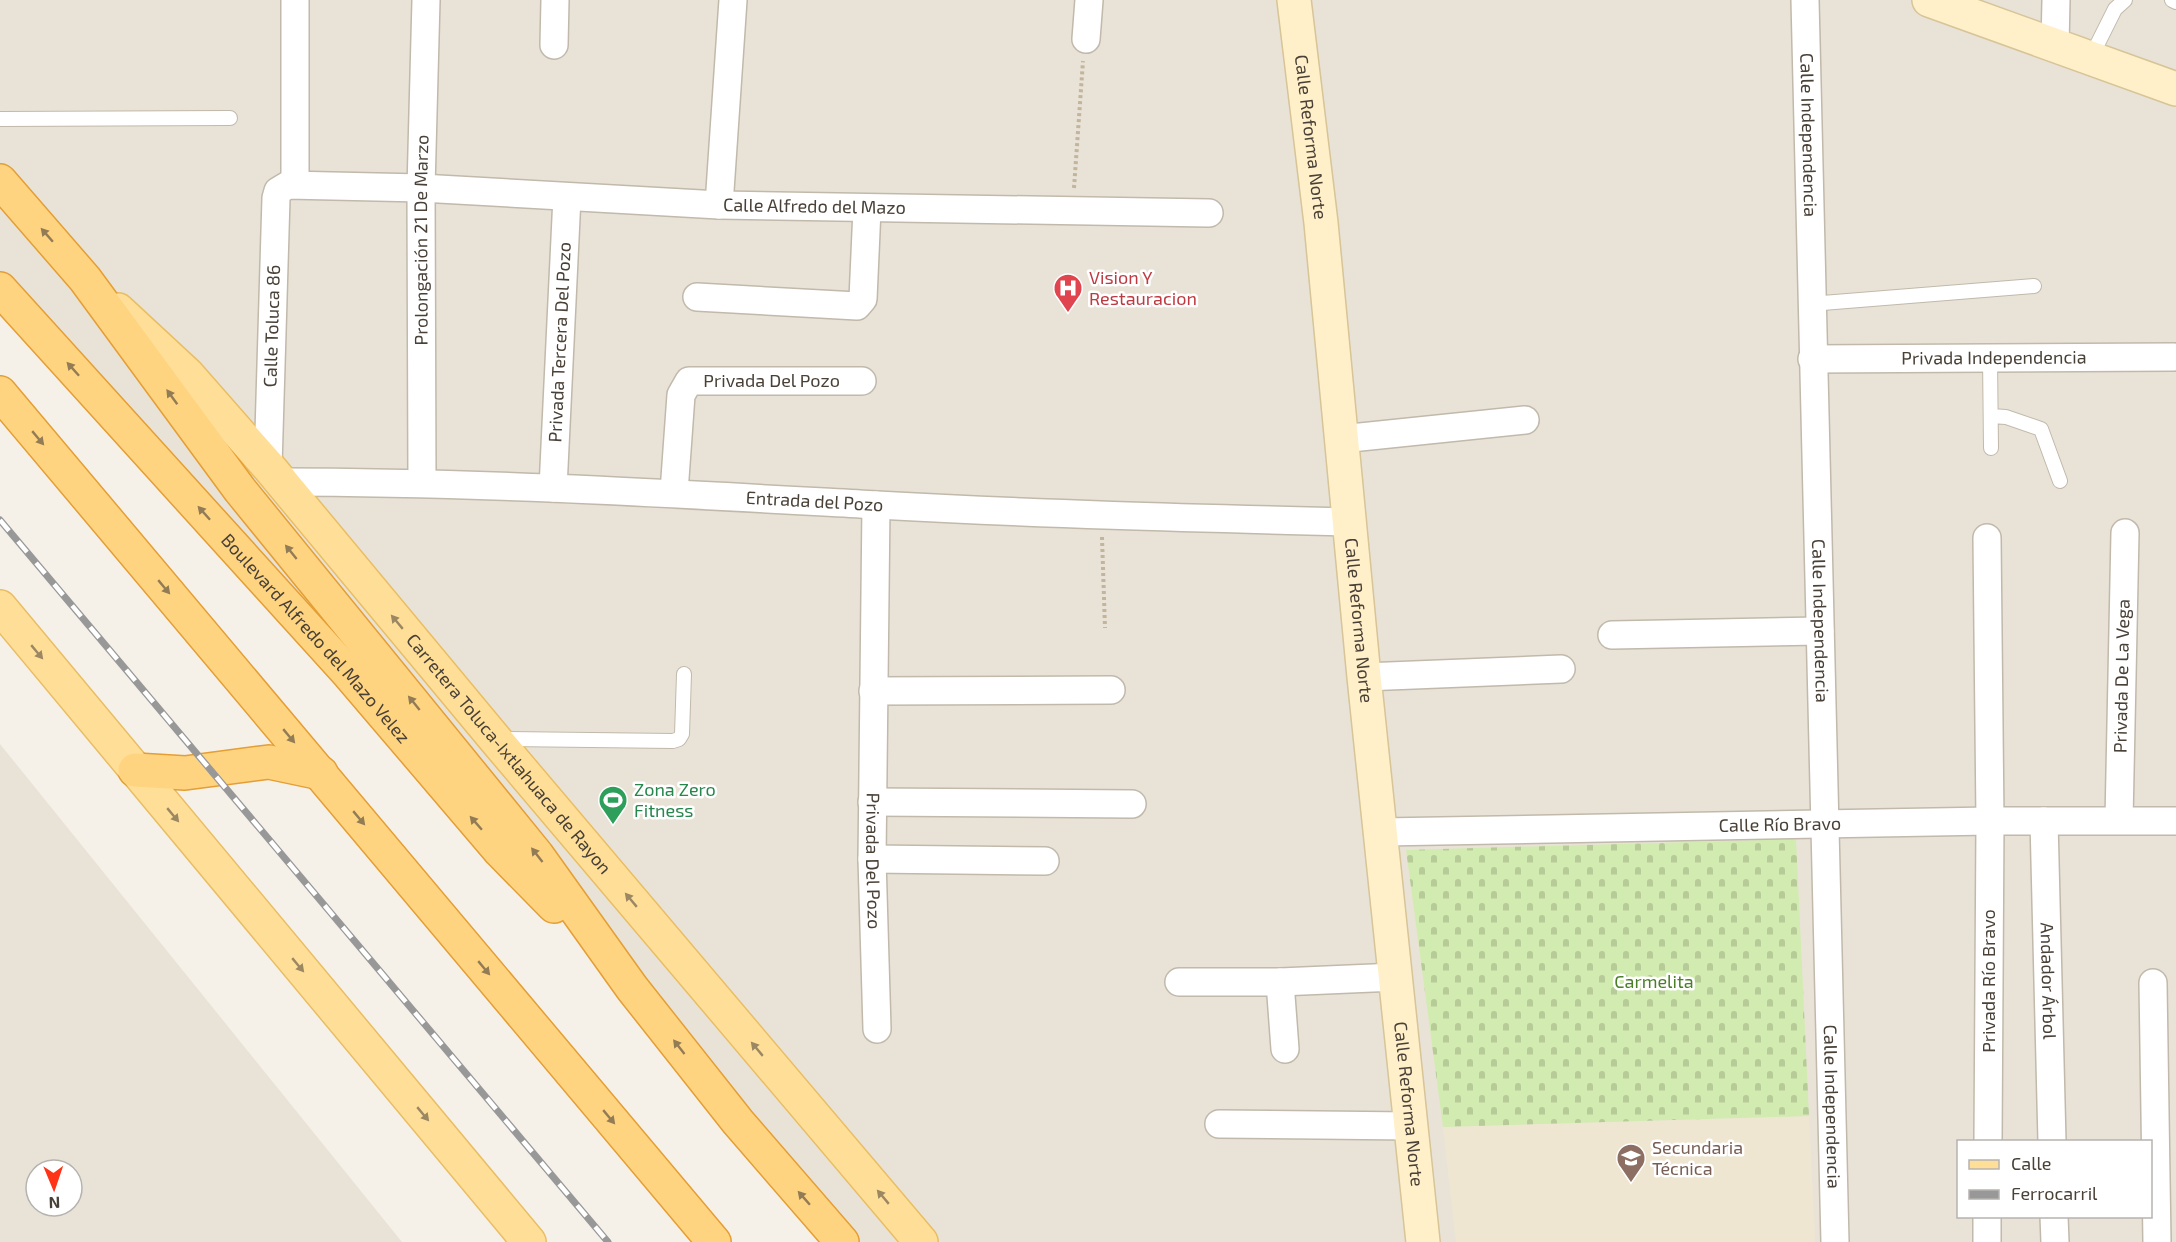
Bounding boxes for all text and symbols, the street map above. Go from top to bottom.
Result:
street label: Calle Reforma Norte [1291,53,1332,221]
street label: Calle Independencia [1796,53,1822,217]
street label: Prolongación 21 De Marzo [409,134,432,346]
street label: Calle Alfredo del Mazo [723,193,906,218]
one-way arrow [41,228,54,243]
street label: Privada Tercera Del Pozo [543,241,575,443]
street label: Calle Toluca 86 [258,265,284,388]
place label: Vision Y Restauracion [1089,266,1197,309]
hospital icon: Vision Y Restauracion [1052,272,1084,314]
street label: Privada Independencia [1901,345,2087,369]
one-way arrow [67,362,80,377]
street label: Privada Del Pozo [703,369,840,391]
one-way arrow [166,390,178,406]
one-way arrow [31,430,44,445]
street label: Entrada del Pozo [745,486,884,515]
one-way arrow [197,506,211,521]
street label: Boulevard Alfredo del Mazo Velez [217,529,415,747]
street label: Calle Reforma Norte [1341,537,1379,704]
street label: Calle Independencia [1808,539,1834,703]
one-way arrow [284,544,297,560]
one-way arrow [157,579,170,595]
street label: Privada De La Vega [2108,599,2134,753]
one-way arrow [391,614,404,630]
street label: Carretera Toluca-Ixtlahuaca de Rayon [402,629,617,878]
one-way arrow [31,644,44,660]
one-way arrow [408,695,421,711]
one-way arrow [283,728,296,744]
place label: Zona Zero Fitness [634,778,716,821]
sports icon: Zona Zero Fitness [597,784,629,826]
street label: Privada Del Pozo [862,793,886,930]
one-way arrow [166,807,179,822]
one-way arrow [352,810,365,825]
street label: Calle Río Bravo [1719,812,1841,836]
one-way arrow [470,816,483,831]
one-way arrow [531,847,543,862]
one-way arrow [624,892,637,908]
street label: Privada Río Bravo [1977,909,1999,1053]
street label: Andador Árbol [2037,922,2061,1040]
one-way arrow [291,957,304,972]
one-way arrow [477,960,490,975]
park label: Carmelita [1614,970,1694,992]
street label: Calle Reforma Norte [1390,1020,1429,1188]
street label: Calle Independencia [1820,1024,1846,1189]
one-way arrow [674,1040,686,1055]
one-way arrow [750,1041,763,1057]
one-way arrow [416,1106,429,1122]
one-way arrow [603,1109,616,1125]
place label: Secundaria Técnica [1652,1136,1743,1179]
legend [1957,1140,2152,1218]
school or university icon: Secundaria Técnica [1615,1142,1647,1184]
text: Calle [2011,1152,2052,1174]
north arrow [24,1158,84,1218]
text: Ferrocarril [2011,1182,2098,1204]
one-way arrow [797,1190,810,1206]
one-way arrow [877,1190,890,1205]
text: N [48,1194,61,1213]

